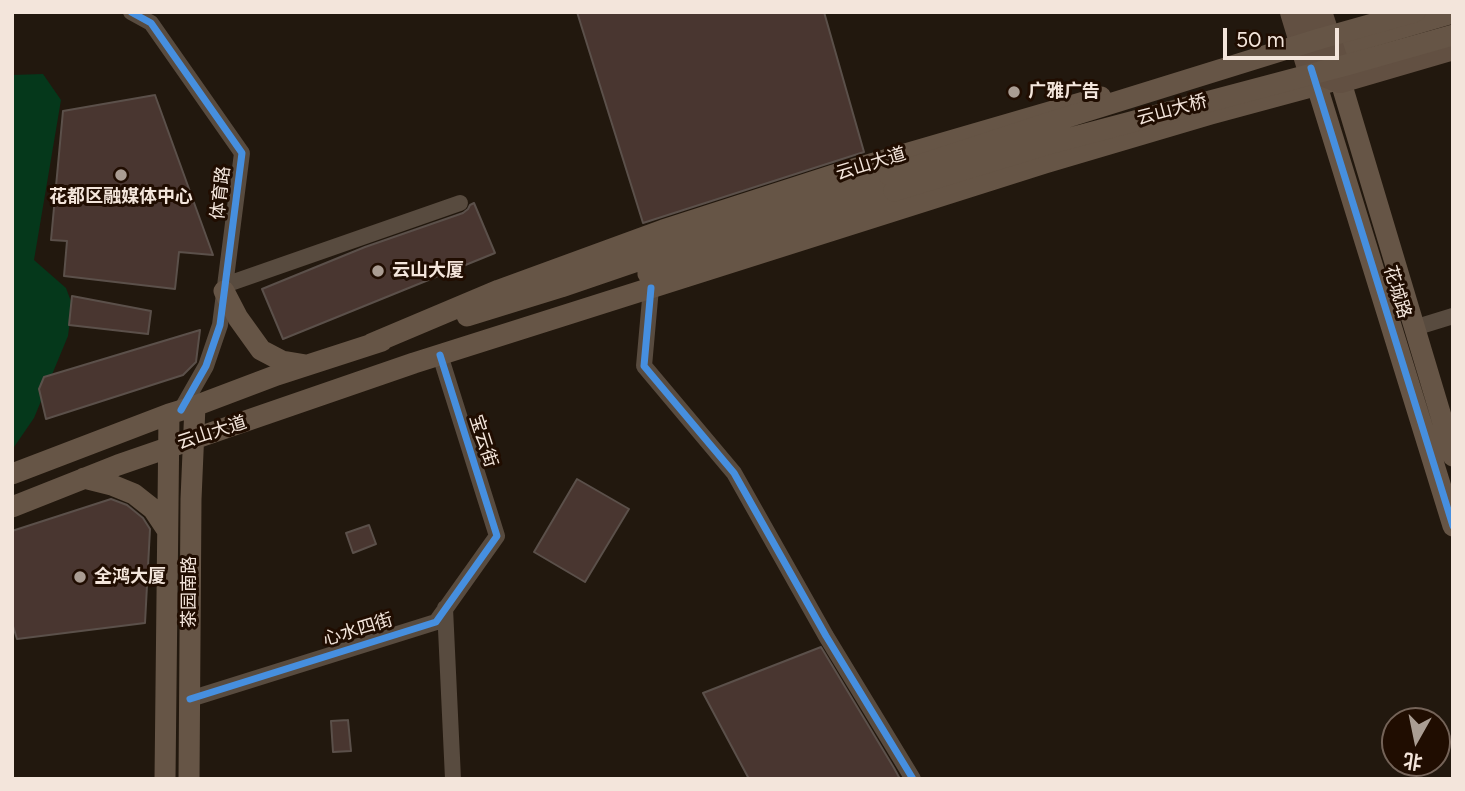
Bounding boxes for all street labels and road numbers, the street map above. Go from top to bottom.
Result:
street label: 云山大桥 [1134,90,1210,130]
street label: 云山大道 [833,143,909,185]
street label: 体育路 [207,165,235,221]
street label: 花城路 [1379,263,1415,321]
street label: 云山大道 [174,412,250,454]
street label: 宝云街 [464,412,502,470]
street label: 茶园南路 [179,556,201,628]
street label: 心水四街 [320,609,396,651]

